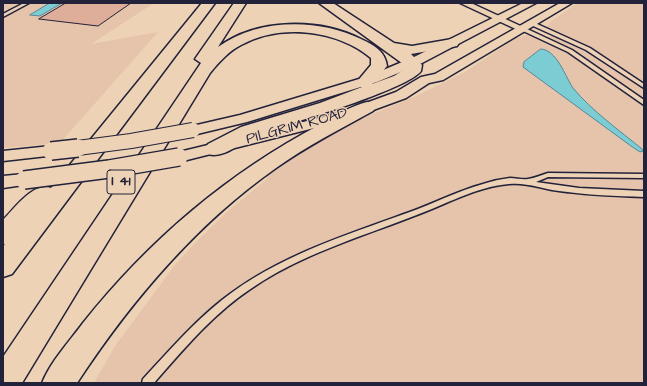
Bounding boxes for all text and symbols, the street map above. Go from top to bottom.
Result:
street label: PILGRIM ROAD [244,105,350,149]
road number: I 41 [107,170,135,194]

